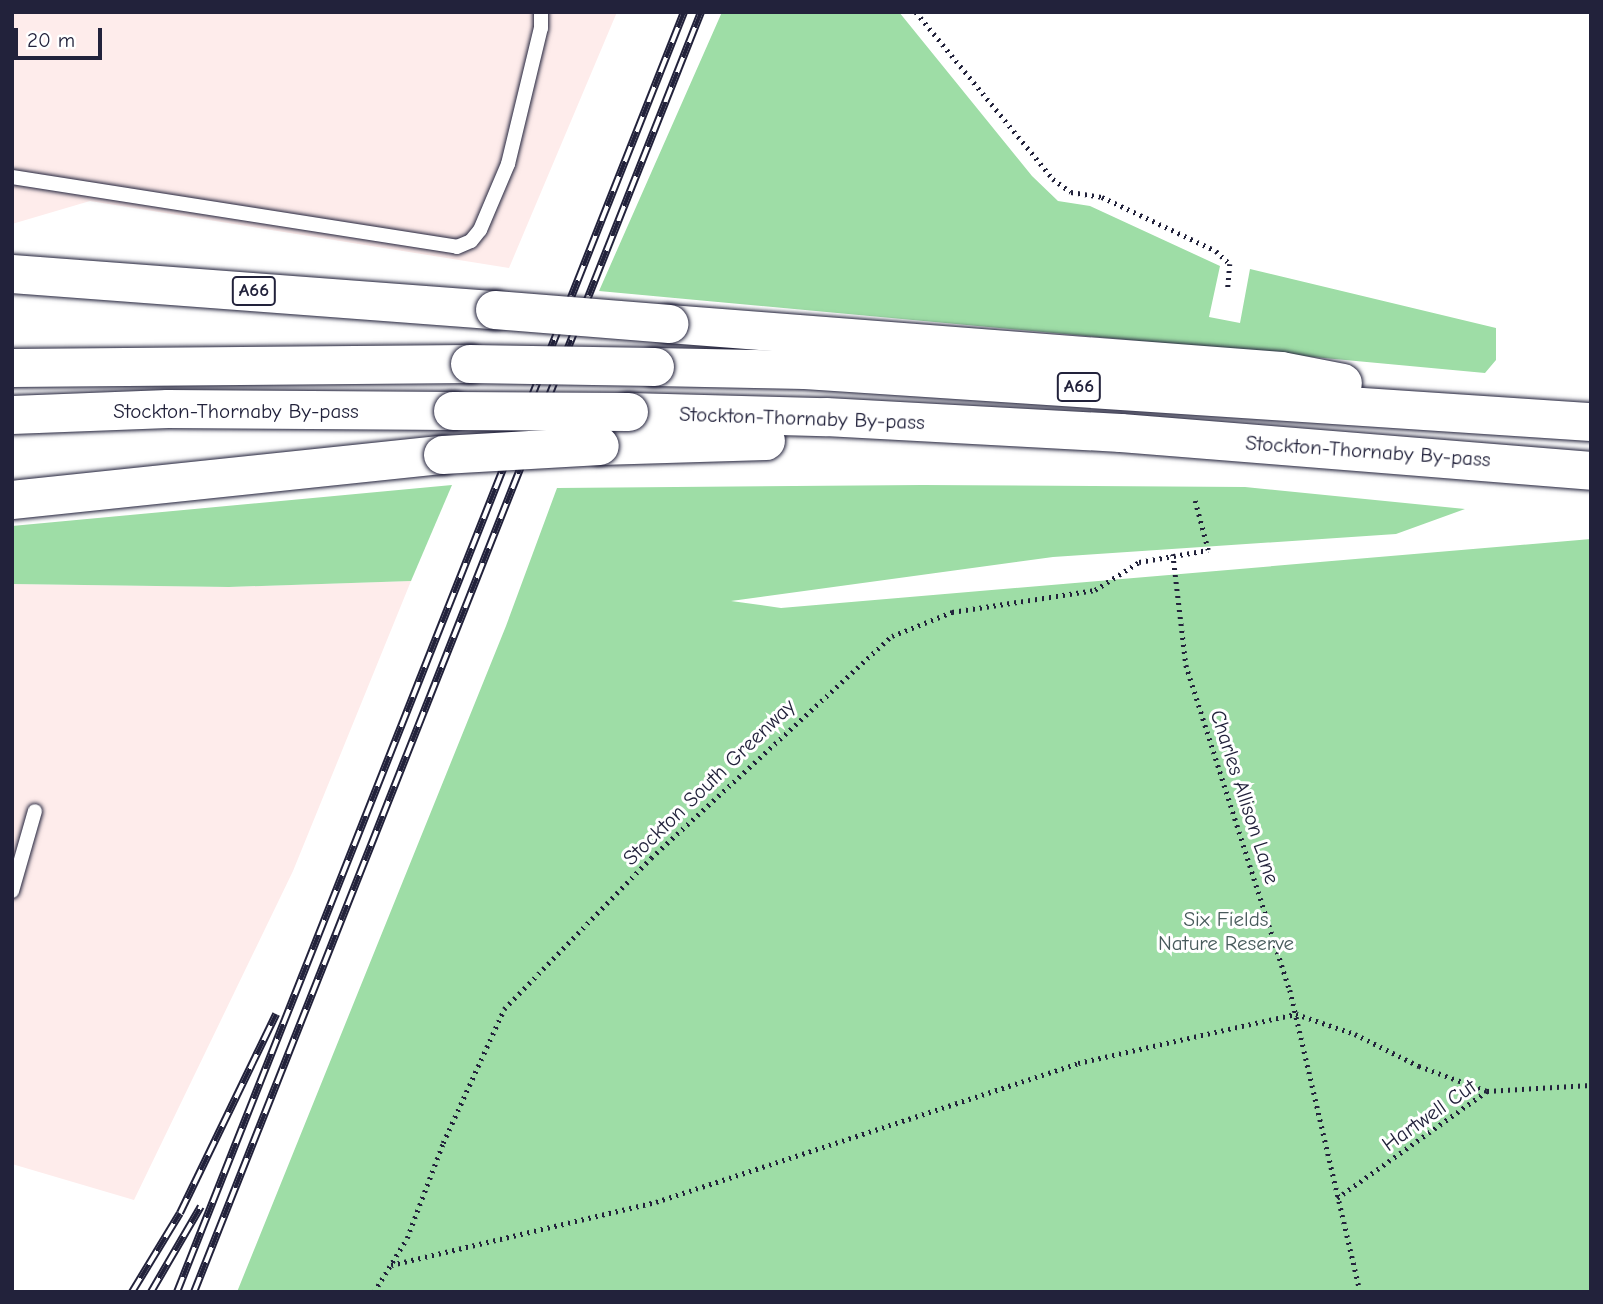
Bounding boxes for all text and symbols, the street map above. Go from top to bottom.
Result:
scale bar [18,14,105,58]
text: 20 m [27,28,75,52]
road number: A66 [231,276,277,306]
road number: A66 [1056,372,1102,402]
street label: Stockton-Thornaby By-pass [113,398,359,424]
street label: Stockton-Thornaby By-pass [679,401,925,435]
street label: Stockton-Thornaby By-pass [1245,430,1491,472]
street label: Stockton South Greenway [618,693,800,871]
street label: Charles Allison Lane [1205,707,1285,887]
park label: Six Fields Nature Reserve [1158,906,1294,956]
street label: Hartwell Cut [1377,1073,1481,1157]

